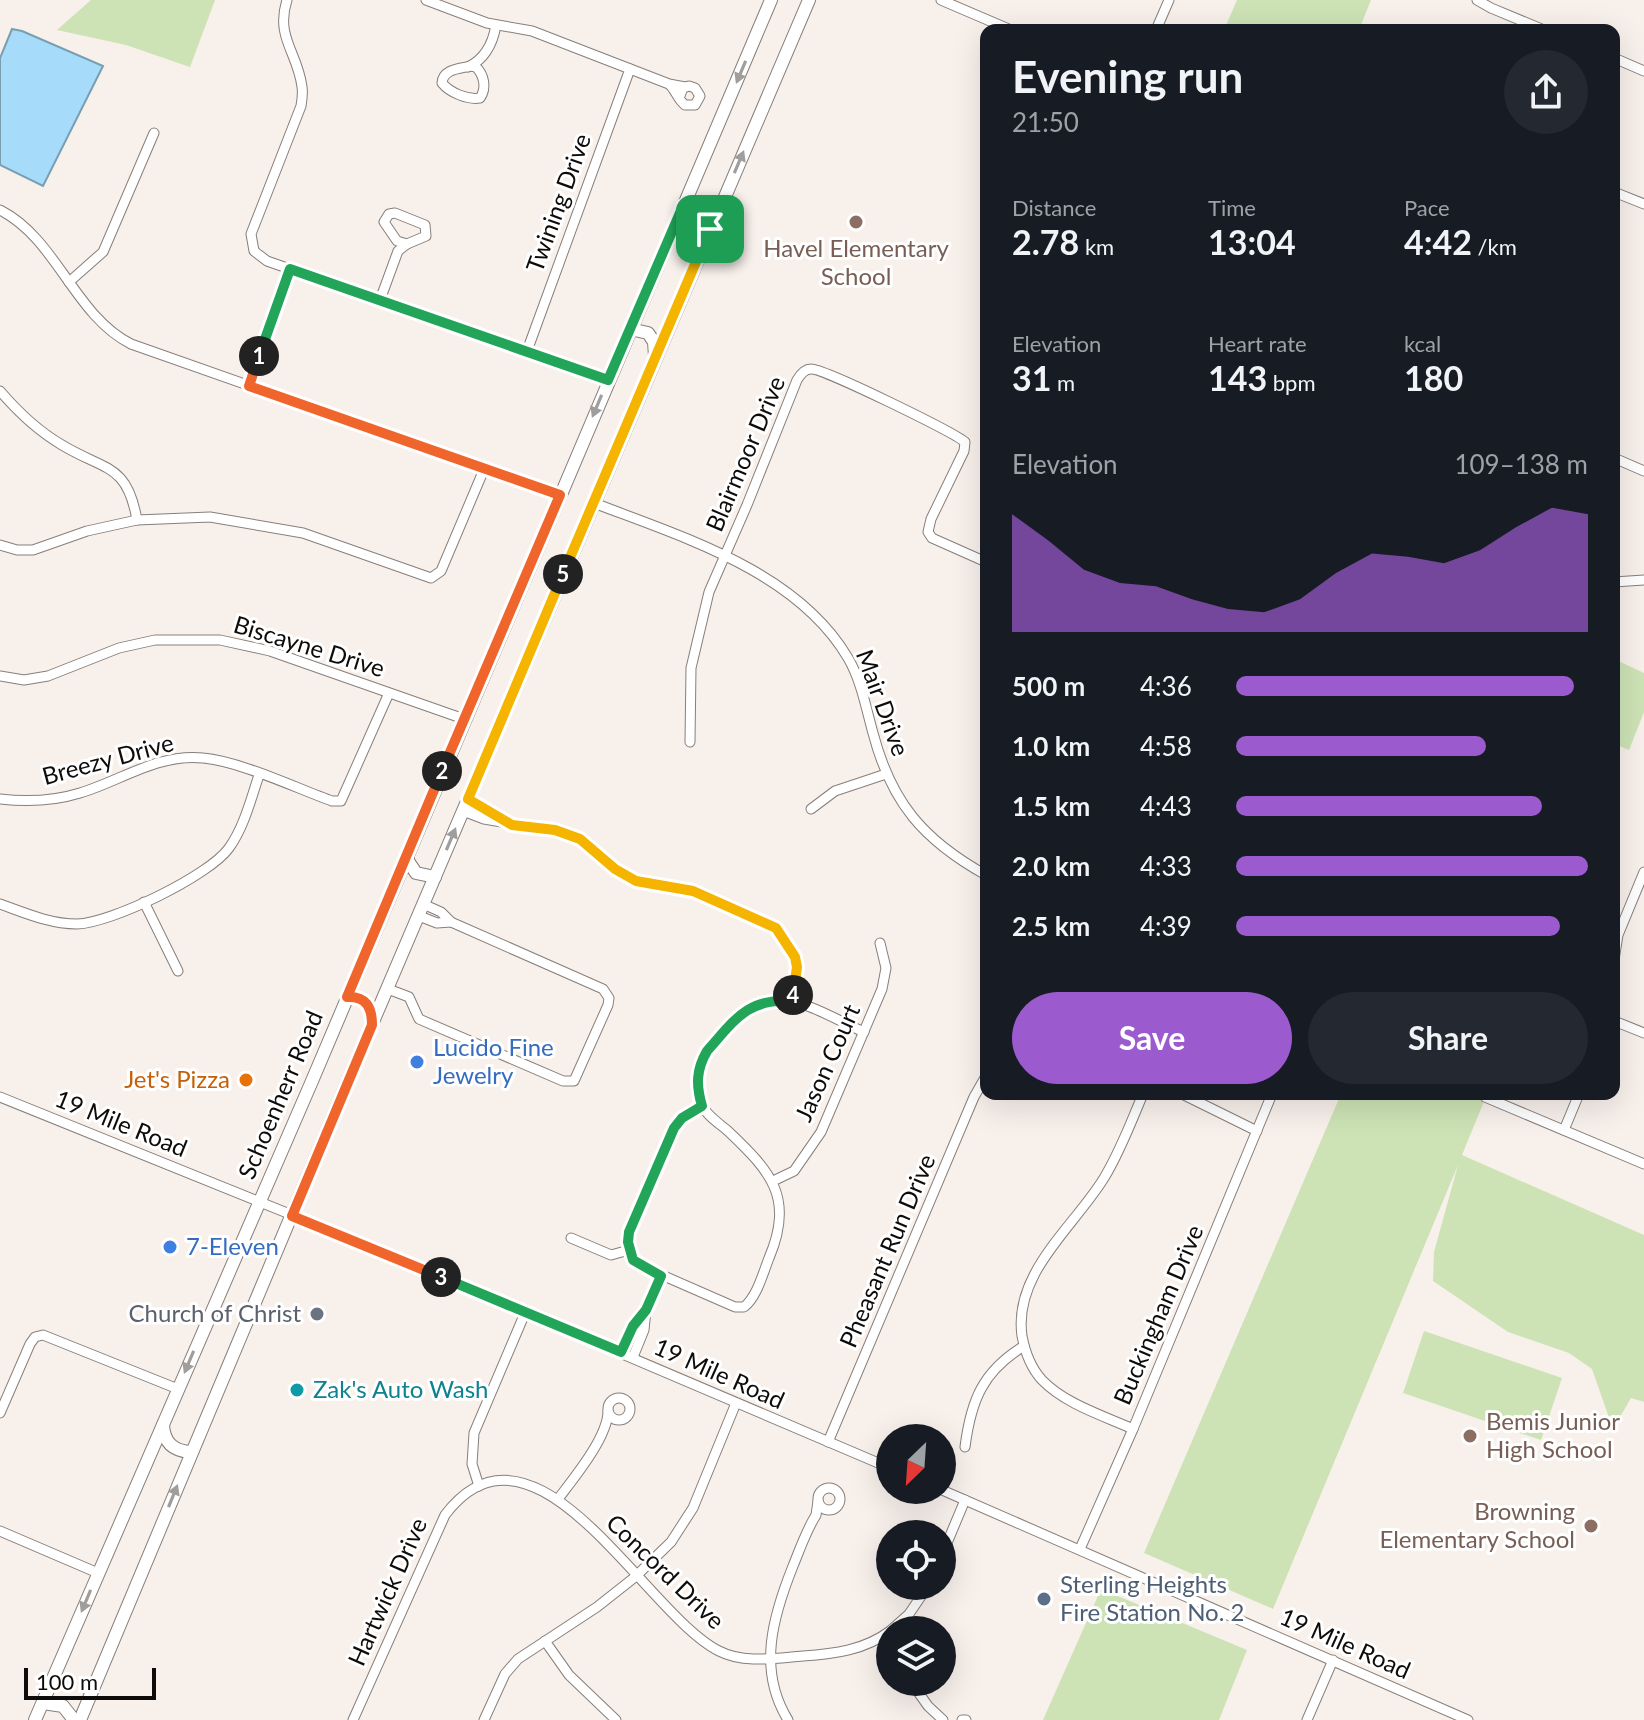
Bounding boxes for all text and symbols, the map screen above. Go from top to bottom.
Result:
text: Evening run [1012,50,1243,102]
button: share [1504,50,1588,134]
one-way arrow [734,60,747,84]
text: 21:50 [1012,106,1079,138]
street label: Twining Drive [519,129,596,276]
one-way arrow [732,151,745,174]
text: Distance [1012,194,1096,221]
text: Time [1208,194,1256,221]
text: Pace [1404,194,1450,221]
pin [676,195,744,263]
icon: arrive [688,207,732,251]
marker: Havel Elementary School [847,213,865,231]
text: 2.78 [1012,221,1079,262]
text: 13:04 [1208,221,1296,262]
text: 4:42 [1404,221,1472,262]
place label: Havel Elementary School [763,233,949,290]
text: km [1079,233,1114,260]
text: /km [1472,233,1517,260]
text: Elevation [1012,330,1101,357]
text: Heart rate [1208,330,1307,357]
text: kcal [1404,330,1441,357]
pin: 1 [239,336,279,376]
text: 1 [253,342,265,369]
text: 31 [1012,357,1051,398]
text: 143 [1208,357,1267,398]
text: 180 [1404,357,1463,398]
text: m [1051,369,1075,396]
text: bpm [1267,369,1316,396]
street label: Blairmoor Drive [699,371,790,535]
one-way arrow [591,394,604,418]
text: Elevation [1012,448,1118,480]
text: 109–138 m [1454,448,1588,480]
pin: 5 [543,554,583,594]
text: 5 [557,560,569,587]
street label: Biscayne Drive [230,609,388,682]
street label: Mair Drive [851,645,916,760]
text: 500 m [1012,670,1085,702]
text: 4:36 [1140,670,1192,702]
street label: Breezy Drive [39,727,176,790]
text: 1.0 km [1012,730,1090,762]
text: 4:58 [1140,730,1192,762]
pin: 2 [422,751,462,791]
text: 2 [436,757,448,784]
text: 1.5 km [1012,790,1090,822]
text: 4:43 [1140,790,1192,822]
one-way arrow [444,827,457,851]
text: 2.0 km [1012,850,1090,882]
text: 4:33 [1140,850,1192,882]
text: 2.5 km [1012,910,1090,942]
text: 4:39 [1140,910,1192,942]
pin: 4 [773,975,813,1015]
text: 4 [787,981,799,1008]
button: Save [1012,992,1292,1084]
button: Share [1308,992,1588,1084]
street label: Jason Court [788,999,866,1125]
street label: Schoenherr Road [231,1006,328,1183]
place label: Lucido Fine Jewelry [433,1032,554,1089]
marker: Lucido Fine Jewelry [408,1053,426,1071]
place label: Jet's Pizza [124,1064,230,1093]
marker: Jet's Pizza [237,1071,255,1089]
street label: 19 Mile Road [51,1083,192,1162]
street label: Pheasant Run Drive [833,1149,940,1351]
street label: Buckingham Drive [1107,1220,1209,1409]
place label: 7-Eleven [186,1231,279,1260]
marker: 7-Eleven [161,1238,179,1256]
pin: 3 [421,1257,461,1297]
text: 3 [435,1263,447,1290]
place label: Church of Christ [129,1298,301,1327]
marker: Church of Christ [308,1305,326,1323]
street label: 19 Mile Road [650,1331,789,1414]
one-way arrow [183,1350,196,1374]
place label: Zak's Auto Wash [313,1374,488,1403]
marker: Zak's Auto Wash [288,1381,306,1399]
place label: Bemis Junior High School [1486,1406,1620,1463]
north arrow [876,1424,956,1504]
map controls [876,1424,956,1696]
marker: Bemis Junior High School [1461,1427,1479,1445]
one-way arrow [167,1484,180,1508]
place label: Browning Elementary School [1379,1496,1575,1553]
street label: Concord Drive [601,1507,731,1634]
street label: Hartwick Drive [341,1513,432,1670]
marker: Browning Elementary School [1582,1517,1600,1535]
button: locate [876,1520,956,1600]
place label: Sterling Heights Fire Station No. 2 [1060,1569,1244,1626]
one-way arrow [80,1589,93,1612]
marker: Sterling Heights Fire Station No. 2 [1035,1590,1053,1608]
street label: 19 Mile Road [1276,1601,1415,1684]
button: layers [876,1616,956,1696]
scale bar [24,1664,156,1700]
text: 100 m [36,1668,98,1695]

